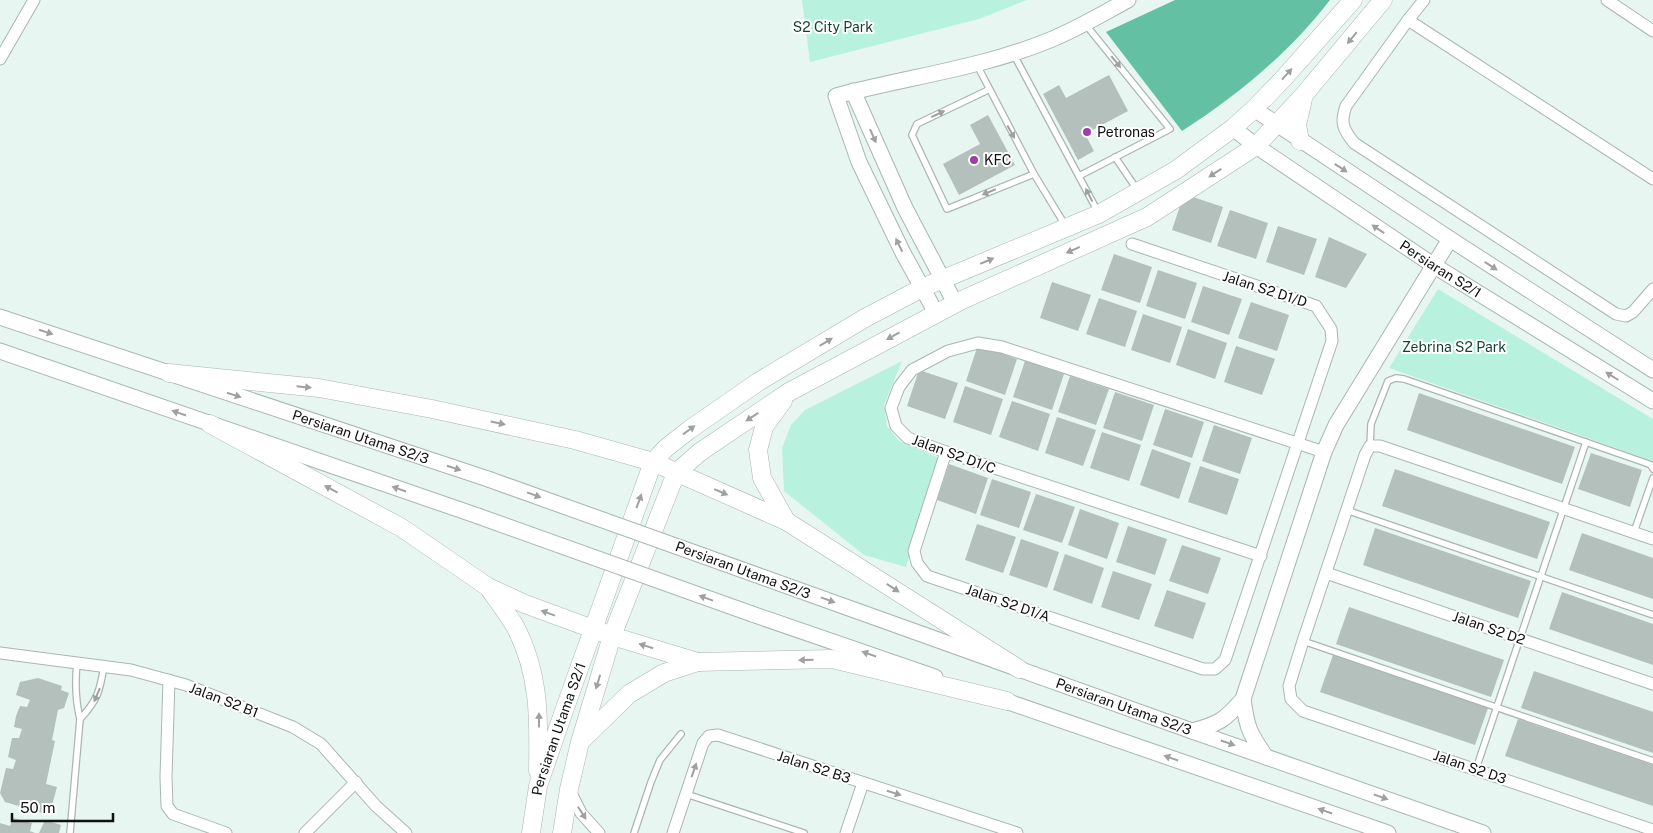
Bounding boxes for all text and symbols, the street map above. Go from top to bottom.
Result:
park label: S2 City Park [793,19,873,35]
one-way arrow [1346,31,1357,44]
one-way arrow [1110,56,1121,68]
one-way arrow [1281,69,1293,81]
one-way arrow [931,110,945,118]
place label: Petronas [1097,124,1155,140]
one-way arrow [1007,125,1015,139]
marker: Petronas [1081,126,1093,138]
one-way arrow [870,129,878,143]
place label: KFC [984,152,1012,168]
marker: KFC [968,154,980,166]
one-way arrow [1334,163,1348,173]
one-way arrow [1208,168,1222,178]
one-way arrow [981,188,996,196]
one-way arrow [1085,188,1093,203]
one-way arrow [1371,224,1385,233]
one-way arrow [895,237,903,252]
street label: Persiaran S2/1 [1397,237,1484,301]
one-way arrow [1066,247,1080,255]
one-way arrow [980,257,995,264]
one-way arrow [1484,261,1497,270]
street label: Jalan S2 D1/D [1221,268,1309,310]
one-way arrow [39,329,54,337]
one-way arrow [885,332,900,340]
one-way arrow [819,337,832,346]
park label: Zebrina S2 Park [1402,339,1506,355]
one-way arrow [1605,371,1618,380]
one-way arrow [296,383,312,391]
one-way arrow [226,391,241,399]
street label: Persiaran Utama S2/3 [290,407,431,467]
one-way arrow [171,409,186,417]
one-way arrow [745,412,758,421]
one-way arrow [490,420,506,428]
one-way arrow [682,425,696,435]
street label: Jalan S2 D1/C [910,431,998,477]
one-way arrow [447,465,462,472]
one-way arrow [324,485,339,493]
one-way arrow [391,485,406,492]
one-way arrow [714,489,728,497]
one-way arrow [527,491,542,499]
one-way arrow [636,493,643,508]
street label: Persiaran Utama S2/3 [673,538,813,602]
street label: Jalan S2 D1/A [964,581,1052,625]
one-way arrow [886,584,899,593]
one-way arrow [698,594,713,602]
one-way arrow [821,596,836,604]
street label: Jalan S2 D2 [1451,608,1527,648]
one-way arrow [540,609,555,616]
one-way arrow [638,641,653,649]
one-way arrow [861,650,876,658]
one-way arrow [798,656,814,664]
street label: Persiaran Utama S2/1 [529,660,589,796]
one-way arrow [593,675,601,690]
street label: Persiaran Utama S2/3 [1054,675,1194,738]
street label: Jalan S2 B1 [187,679,261,721]
one-way arrow [93,688,101,703]
one-way arrow [535,712,543,728]
one-way arrow [1221,740,1236,748]
street label: Jalan S2 D3 [1431,747,1509,787]
street label: Jalan S2 B3 [775,748,853,786]
one-way arrow [1164,754,1179,761]
one-way arrow [691,763,698,778]
scale bar [12,790,114,822]
one-way arrow [887,790,902,798]
one-way arrow [1374,794,1389,801]
text: 50 m [20,799,55,816]
one-way arrow [577,806,587,819]
one-way arrow [1317,807,1332,815]

